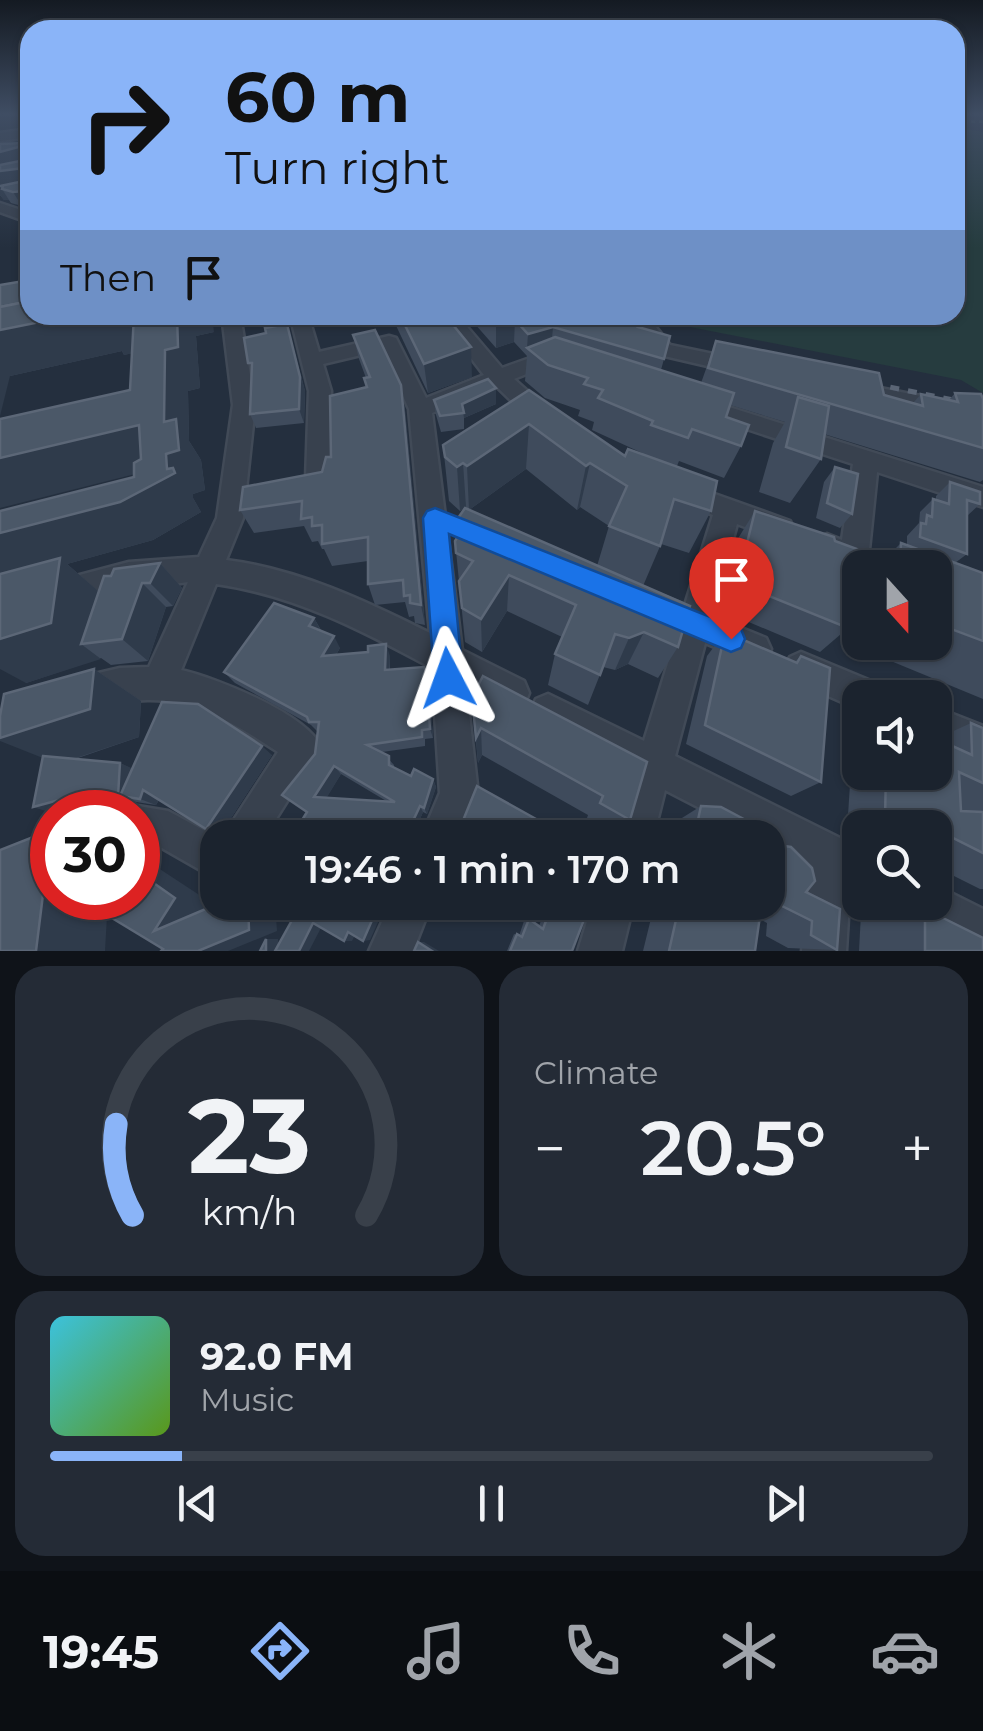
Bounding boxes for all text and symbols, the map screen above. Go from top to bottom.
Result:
text: 60 m [225,54,410,140]
icon: right [60,60,190,190]
text: Turn right [225,140,450,195]
icon: arrive [176,250,231,305]
text: Then [60,254,156,301]
pin [689,537,774,640]
north arrow [842,550,952,660]
map controls [842,550,952,920]
icon: arrive [704,552,759,607]
position arrow [396,626,500,730]
button: sound [842,680,952,790]
speed limit sign: 30 [30,790,160,920]
button: search [842,810,952,920]
text: 19:46 · 1 min · 170 m [305,846,680,893]
text: Climate [534,1053,658,1092]
text: 23 [188,1072,311,1199]
text: 20.5° [640,1102,827,1194]
text: − [534,1115,566,1182]
text: + [901,1115,933,1182]
text: km/h [202,1190,297,1234]
text: 92.0 FM [200,1333,353,1380]
text: Music [200,1380,294,1419]
icon: previous [170,1476,225,1531]
icon: pause [464,1476,519,1531]
icon: next [758,1476,813,1531]
icon: directions [245,1616,315,1686]
icon: music [401,1616,471,1686]
icon: phone [557,1616,627,1686]
icon: climate [714,1616,784,1686]
icon: car [870,1616,940,1686]
text: 19:45 [43,1624,159,1679]

